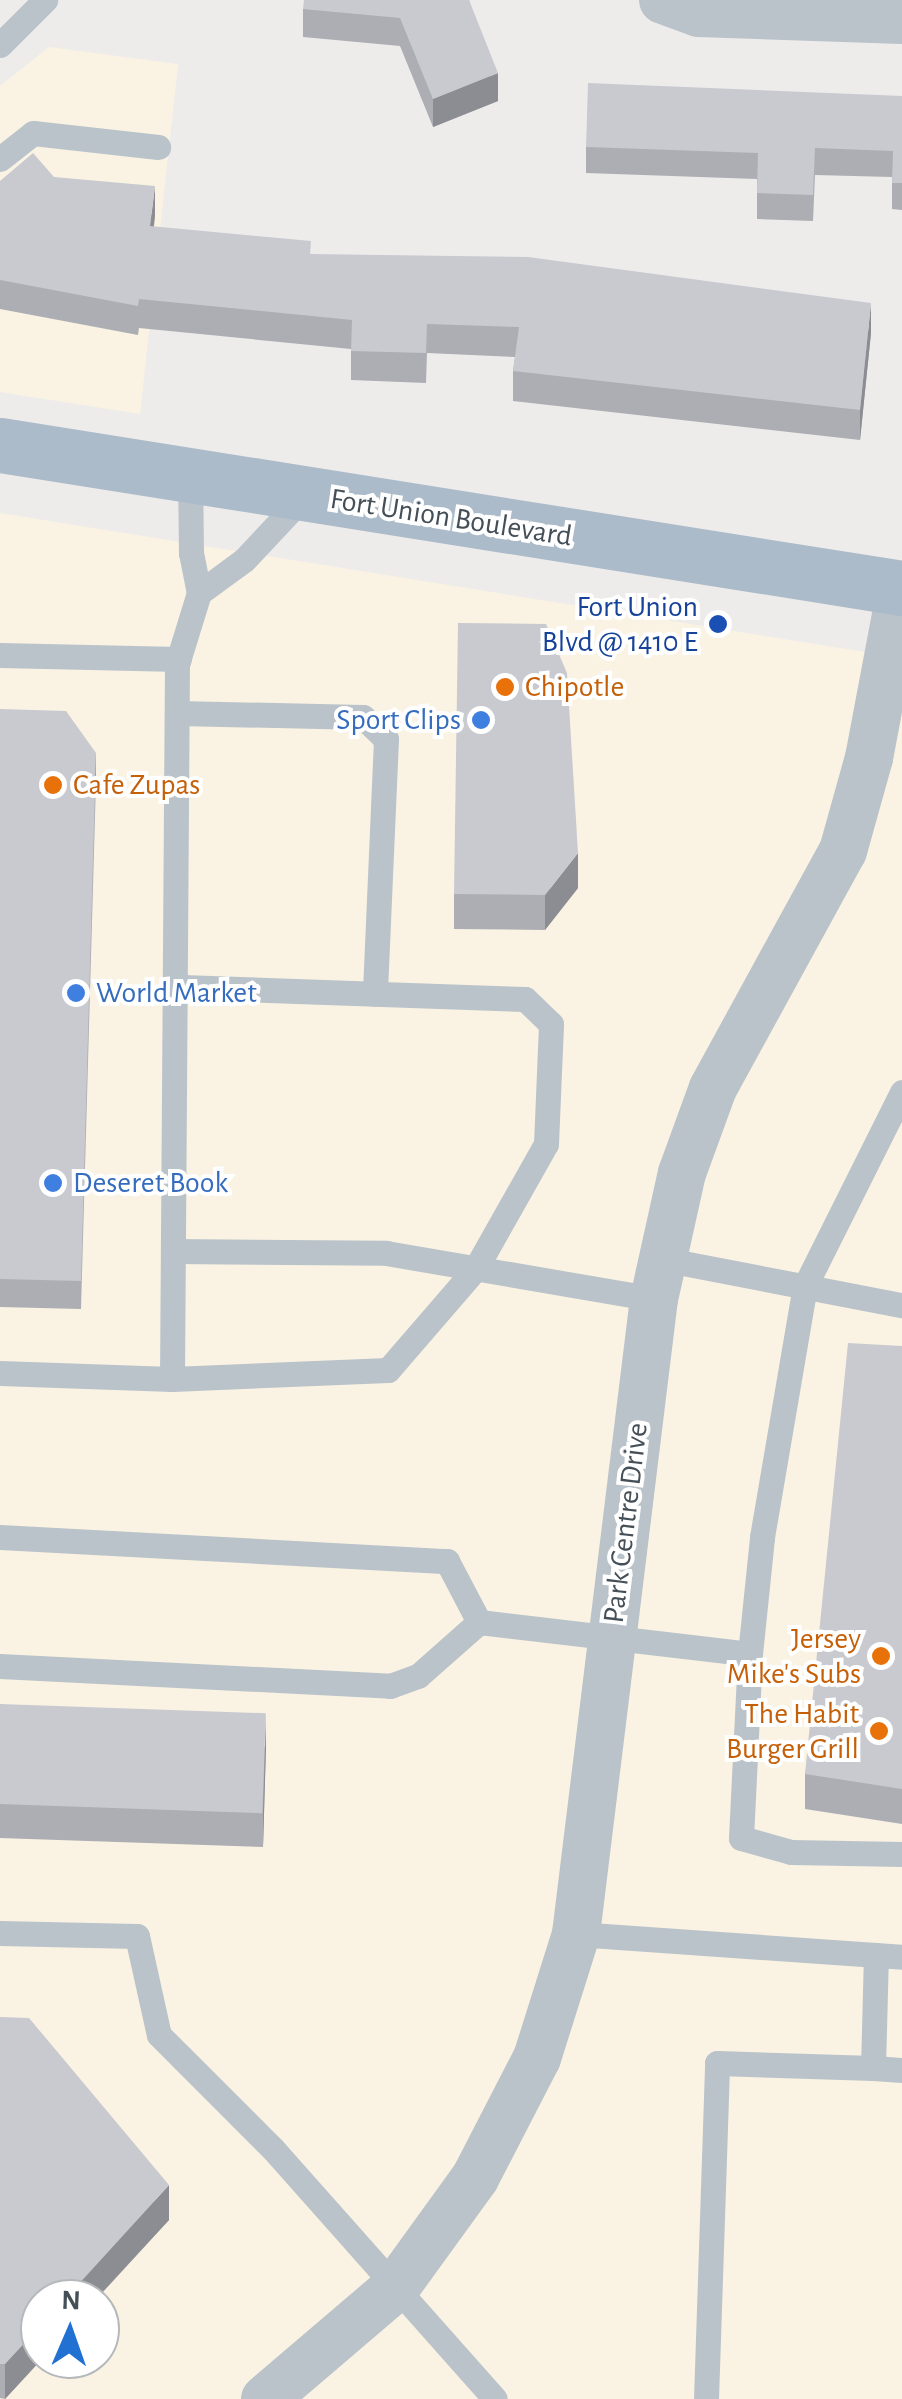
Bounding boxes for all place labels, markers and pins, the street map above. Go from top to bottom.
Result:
place label: Fort Union Blvd @ 1410 E [542,589,698,660]
marker: Fort Union Blvd @ 1410 E [707,613,729,635]
place label: Chipotle [525,669,624,705]
marker: Chipotle [494,676,516,698]
place label: Sport Clips [336,702,461,738]
marker: Sport Clips [470,709,492,731]
place label: Cafe Zupas [73,767,200,803]
marker: Cafe Zupas [42,774,64,796]
place label: World Market [96,975,257,1011]
marker: World Market [65,982,87,1004]
place label: Deseret Book [73,1165,228,1201]
marker: Deseret Book [42,1172,64,1194]
place label: Jersey Mike's Subs [727,1621,861,1692]
marker: Jersey Mike's Subs [870,1645,892,1667]
place label: The Habit Burger Grill [726,1696,859,1766]
marker: The Habit Burger Grill [868,1720,890,1742]

